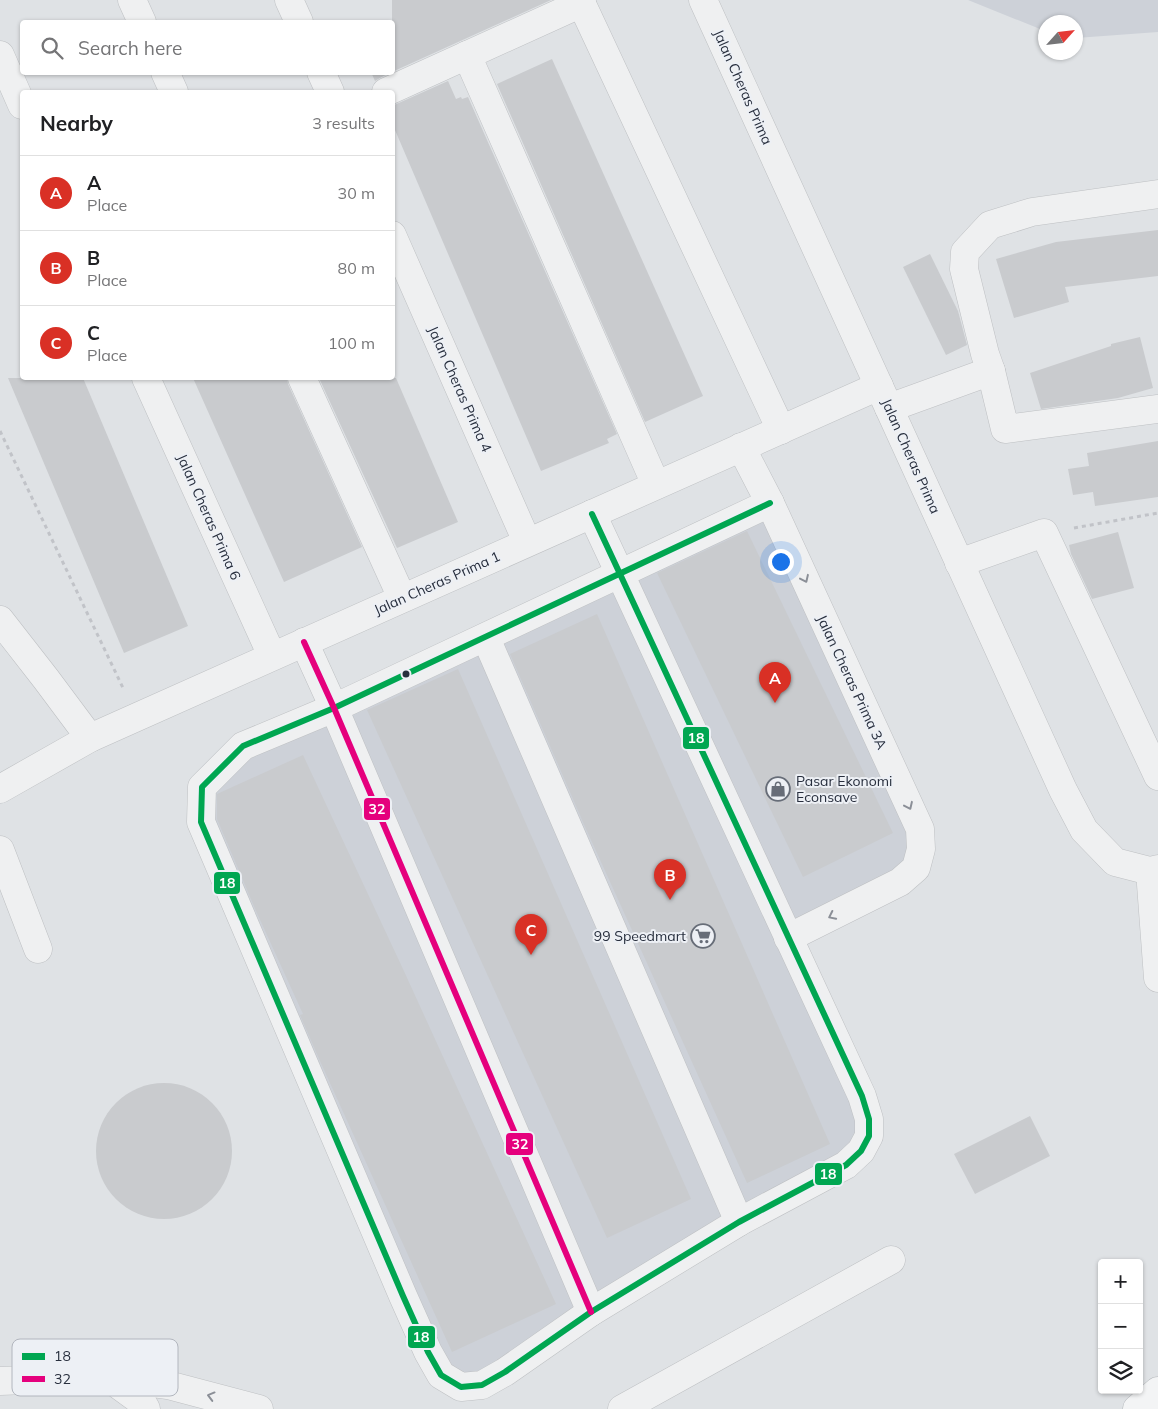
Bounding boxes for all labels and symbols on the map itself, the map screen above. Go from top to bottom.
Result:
north arrow [1038,15,1083,60]
street label: Jalan Cheras Prima [710,27,776,147]
street label: Jalan Cheras Prima 4 [424,323,496,455]
street label: Jalan Cheras Prima [878,396,944,516]
street label: Jalan Cheras Prima 6 [173,451,245,583]
street label: Jalan Cheras Prima 1 [371,547,503,619]
your location [768,549,794,575]
one-way arrow [799,574,809,583]
street label: Jalan Cheras Prima 3A [813,612,891,753]
pin: A [759,662,791,703]
unlabelled marker [401,669,411,679]
line badge: 18 [682,726,710,750]
text: 18 [688,729,704,747]
place label: Pasar Ekonomi Econsave [796,772,892,806]
shop icon: Pasar Ekonomi Econsave [765,776,791,802]
line badge: 32 [363,797,391,821]
text: 32 [369,800,385,818]
one-way arrow [903,801,913,810]
pin: B [654,859,686,900]
line badge: 18 [213,871,241,895]
text: 18 [219,874,235,892]
one-way arrow [828,910,837,920]
pin: C [515,914,547,955]
supermarket icon: 99 Speedmart [690,923,716,949]
place label: 99 Speedmart [594,927,686,945]
line badge: 32 [505,1132,534,1156]
text: 32 [512,1135,528,1153]
line badge: 18 [814,1162,843,1186]
text: 18 [820,1165,836,1183]
line badge: 18 [407,1325,436,1349]
text: 18 [413,1328,429,1346]
legend [12,1339,178,1396]
text: 18 [54,1347,71,1365]
text: 32 [54,1370,71,1388]
one-way arrow [208,1392,216,1402]

